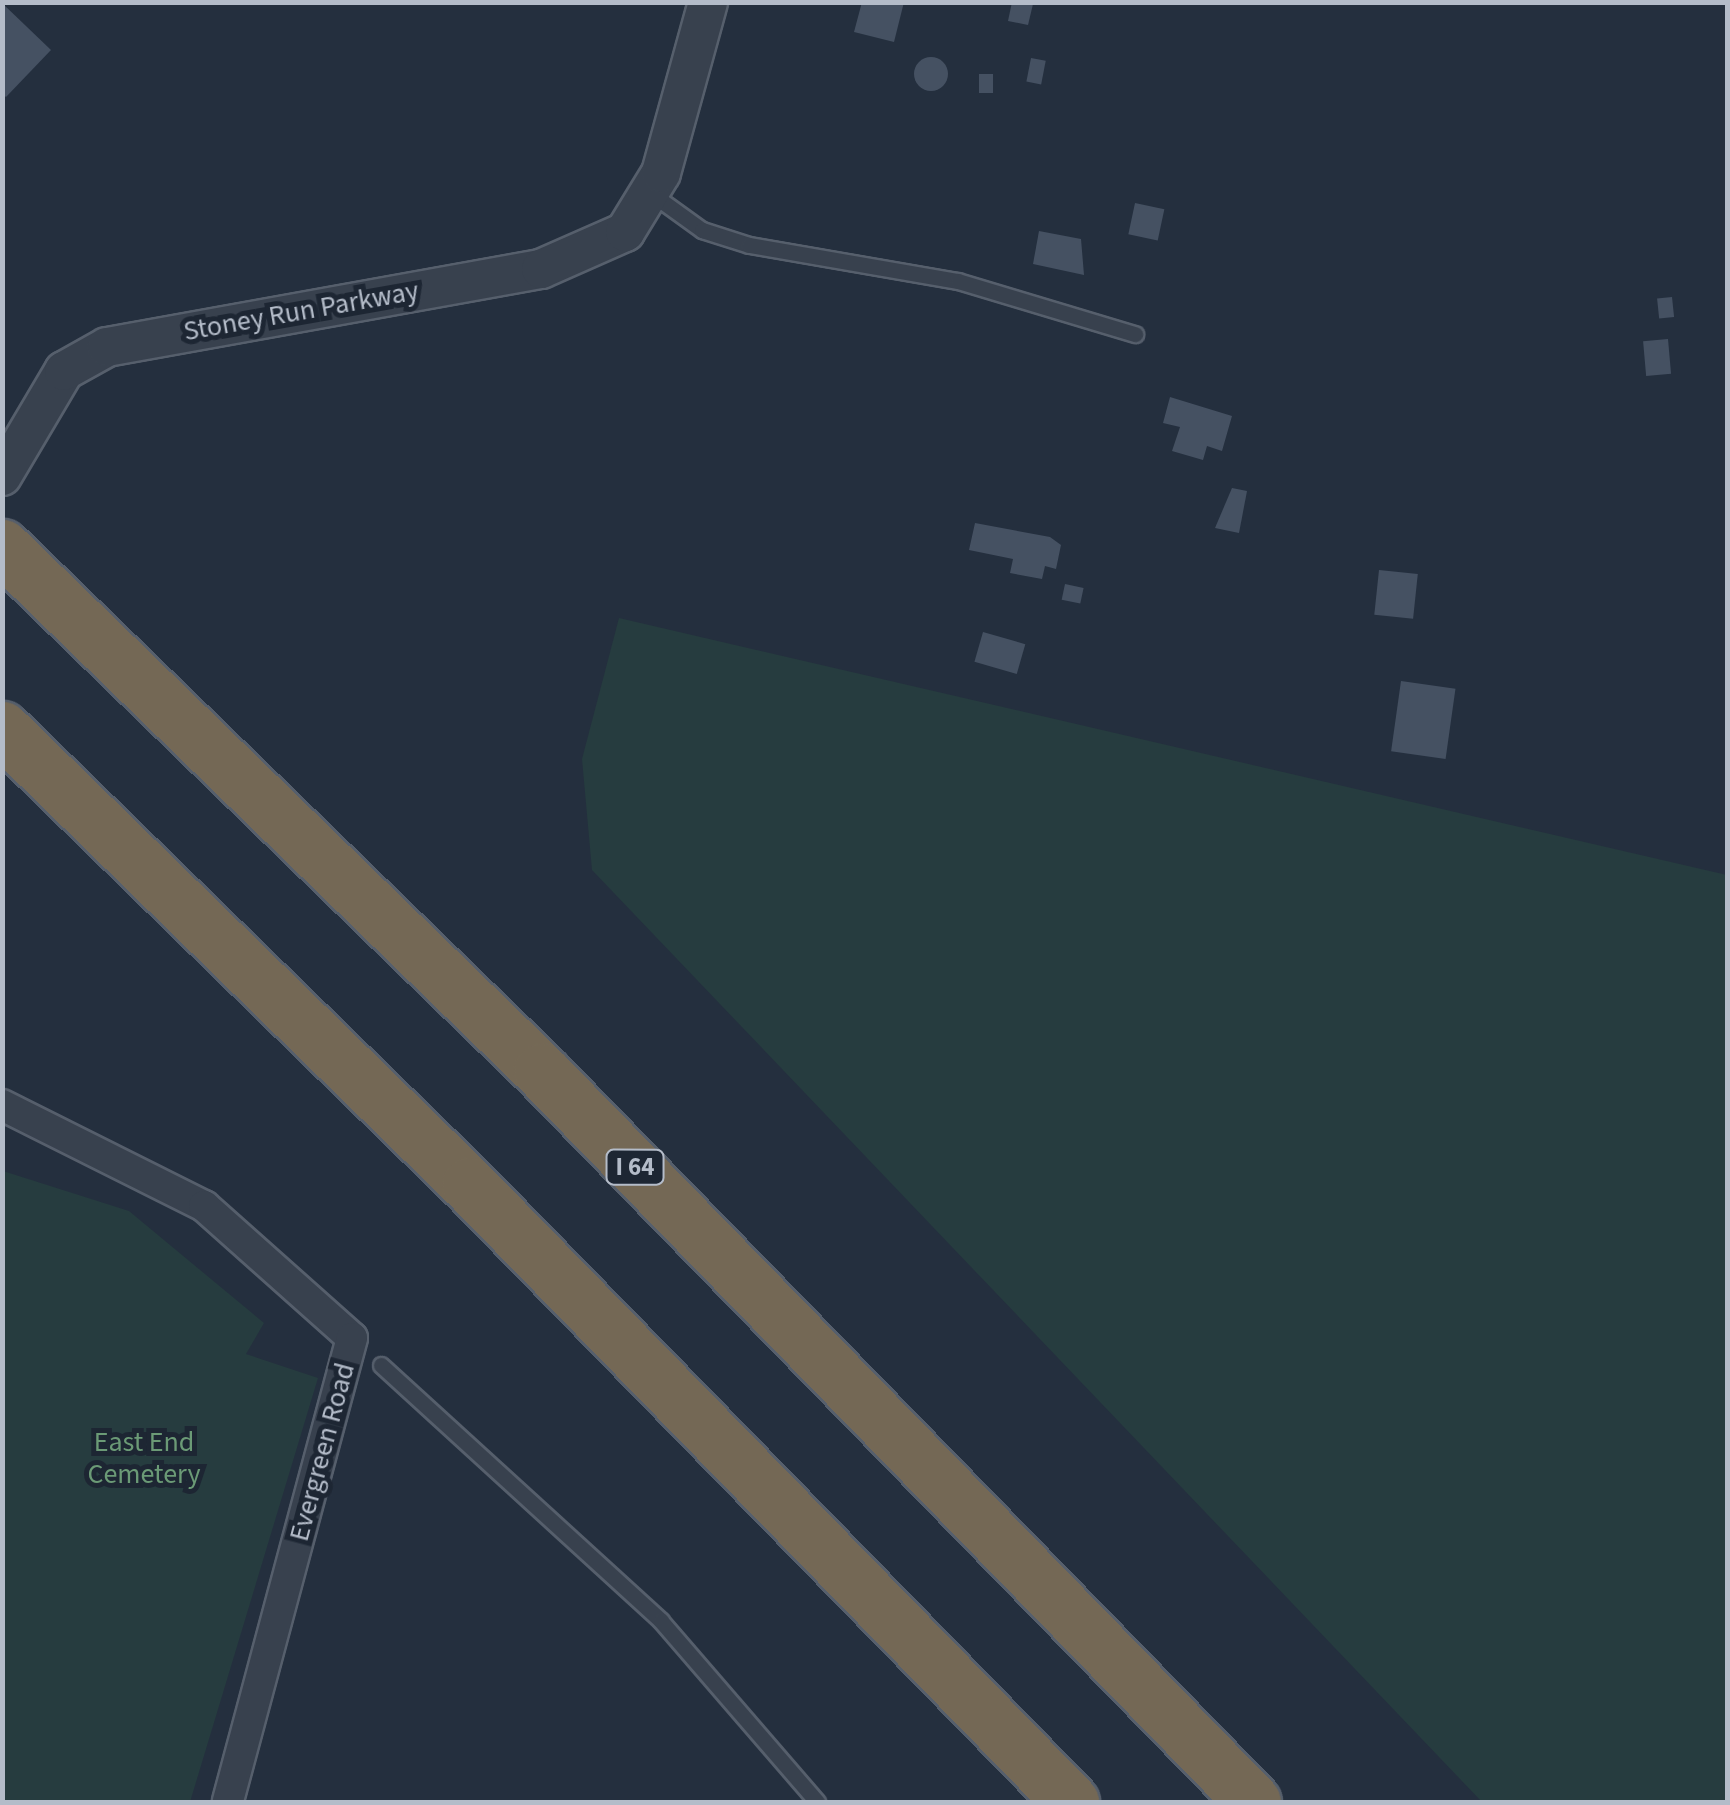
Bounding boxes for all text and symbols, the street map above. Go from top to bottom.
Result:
street label: Stoney Run Parkway [181,274,421,348]
road number: I 64 [605,1147,665,1187]
street label: Evergreen Road [282,1359,362,1545]
park label: East End Cemetery [87,1425,201,1491]

